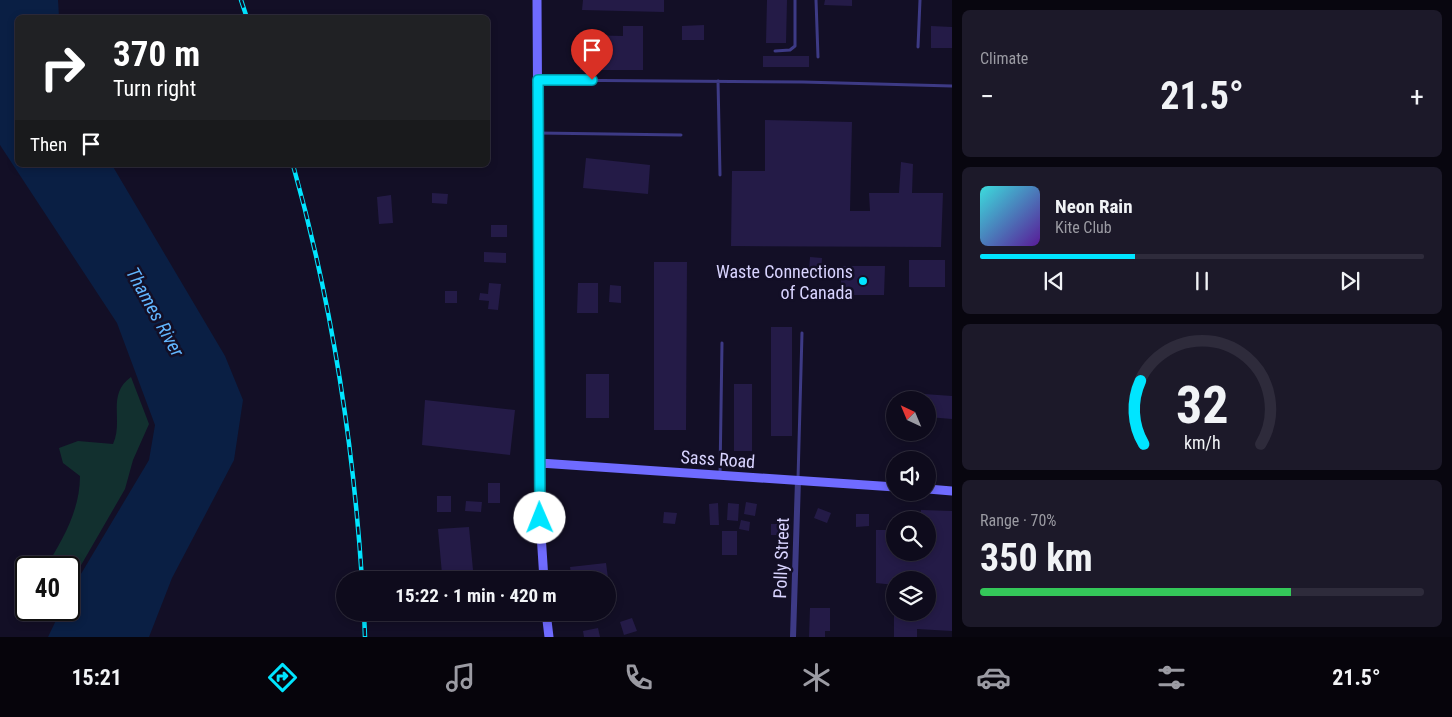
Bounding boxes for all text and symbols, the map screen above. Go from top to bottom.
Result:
pin [571,29,613,80]
text: 370 m [113,34,200,75]
icon: right [30,35,95,100]
icon: arrive [578,36,606,64]
text: Climate [980,49,1028,68]
text: 21.5° [1160,74,1244,118]
text: Turn right [113,76,196,101]
text: − [980,80,994,113]
text: + [1410,80,1424,113]
icon: arrive [77,130,105,158]
text: Then [30,133,67,156]
text: Neon Rain [1055,195,1133,218]
text: Kite Club [1055,218,1112,237]
place label: Waste Connections of Canada [716,261,853,303]
water label: Thames River [121,263,189,361]
icon: previous [1040,267,1068,295]
icon: pause [1188,267,1216,295]
icon: next [1336,267,1364,295]
marker: Waste Connections of Canada [857,275,869,287]
text: 32 [1176,375,1228,436]
north arrow [886,391,936,441]
map controls [886,391,936,621]
text: km/h [1184,432,1220,453]
street label: Sass Road [680,446,756,472]
button: sound [886,451,936,501]
position arrow [513,491,565,543]
button: search [886,511,936,561]
text: Range · 70% [980,511,1056,530]
street label: Polly Street [769,517,793,599]
text: 350 km [980,536,1093,580]
speed limit sign: 40 [15,556,80,621]
button: layers [886,571,936,621]
text: 15:22 · 1 min · 420 m [395,584,557,607]
icon: directions [265,660,300,695]
icon: music [443,660,478,695]
icon: phone [621,660,656,695]
icon: climate [799,660,834,695]
icon: car [976,660,1011,695]
icon: filters [1154,660,1189,695]
text: 15:21 [71,665,122,690]
text: 21.5° [1332,665,1380,690]

